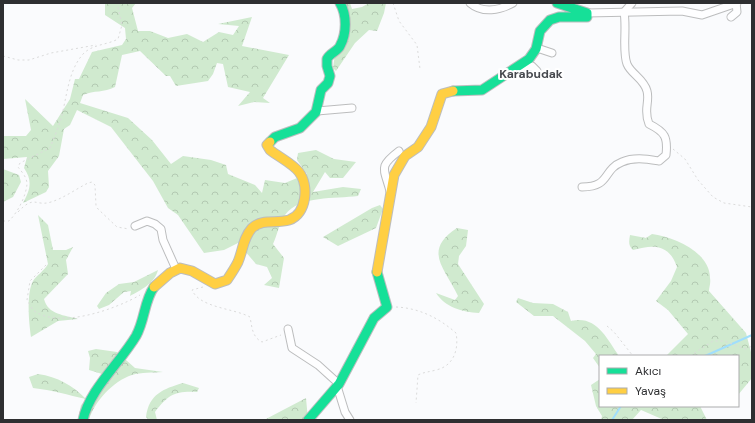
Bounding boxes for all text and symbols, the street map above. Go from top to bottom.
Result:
district label: Karabudak [499,66,563,82]
legend [599,355,739,407]
text: Akıcı [635,363,661,379]
text: Yavaş [635,383,666,399]

